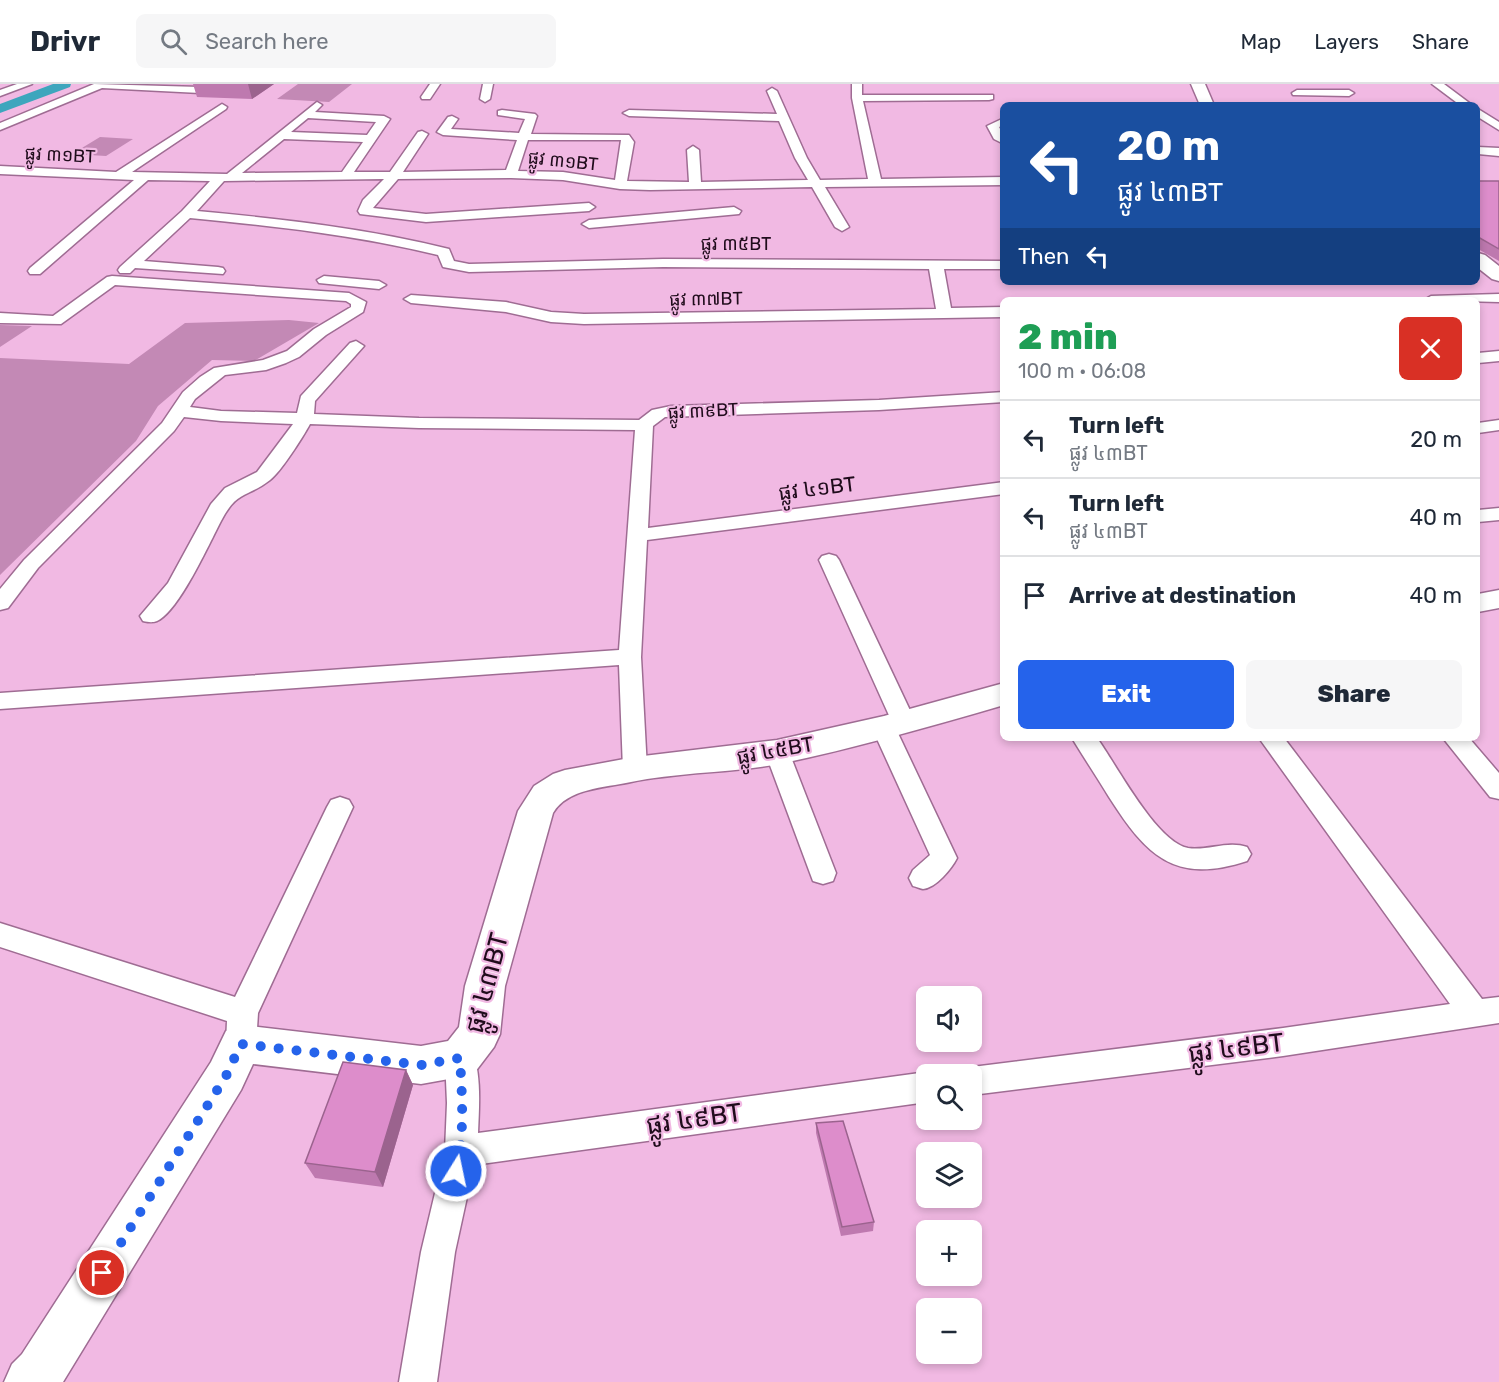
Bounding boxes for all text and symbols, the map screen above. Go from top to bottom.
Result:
search box [136,14,556,68]
text: Drivr [30,25,100,58]
icon: search [157,25,190,58]
text: Search here [205,28,329,55]
text: Map [1240,29,1281,54]
text: Layers [1314,29,1379,54]
text: Share [1412,29,1469,54]
text: 20 m [1117,121,1220,171]
icon: left [1018,126,1096,204]
street label: ផ្លូវ ៣១BT [24,142,96,173]
street label: ផ្លូវ ៣១BT [526,146,599,181]
text: ផ្លូវ ៤៣BT [1117,176,1223,208]
street label: ផ្លូវ ៣៥BT [701,233,771,260]
icon: left [1081,240,1114,273]
text: Then [1018,243,1069,270]
street label: ផ្លូវ ៣៧BT [669,287,743,316]
text: 2 min [1018,315,1118,358]
button: close [1399,317,1462,380]
text: 100 m · 06:08 [1018,359,1146,383]
street label: ផ្លូវ ៣៩BT [667,398,739,429]
text: Turn left [1069,412,1164,439]
icon: left [1018,423,1051,456]
text: 20 m [1410,426,1462,453]
text: ផ្លូវ ៤៣BT [1069,441,1148,465]
street label: ផ្លូវ ៤១BT [777,471,858,512]
text: Turn left [1069,490,1164,517]
icon: left [1018,501,1051,534]
text: 40 m [1409,504,1462,531]
text: ផ្លូវ ៤៣BT [1069,519,1148,543]
icon: arrive [1018,579,1051,612]
text: Arrive at destination [1069,582,1296,609]
text: 40 m [1409,582,1462,609]
button: Exit [1018,660,1234,729]
button: Share [1246,660,1462,729]
street label: ផ្លូវ ៤៥BT [734,731,817,776]
street label: ផ្លូវ ៤៣BT [459,930,523,1038]
map controls [916,986,982,1364]
button: sound [916,986,982,1052]
street label: ផ្លូវ ៤៩BT [1186,1027,1287,1077]
button: search [916,1064,982,1130]
street label: ផ្លូវ ៤៩BT [644,1097,745,1149]
position arrow [424,1139,488,1203]
button: layers [916,1142,982,1208]
button: + [916,1220,982,1286]
pin [76,1247,127,1298]
icon: arrive [85,1256,118,1289]
button: − [916,1298,982,1364]

